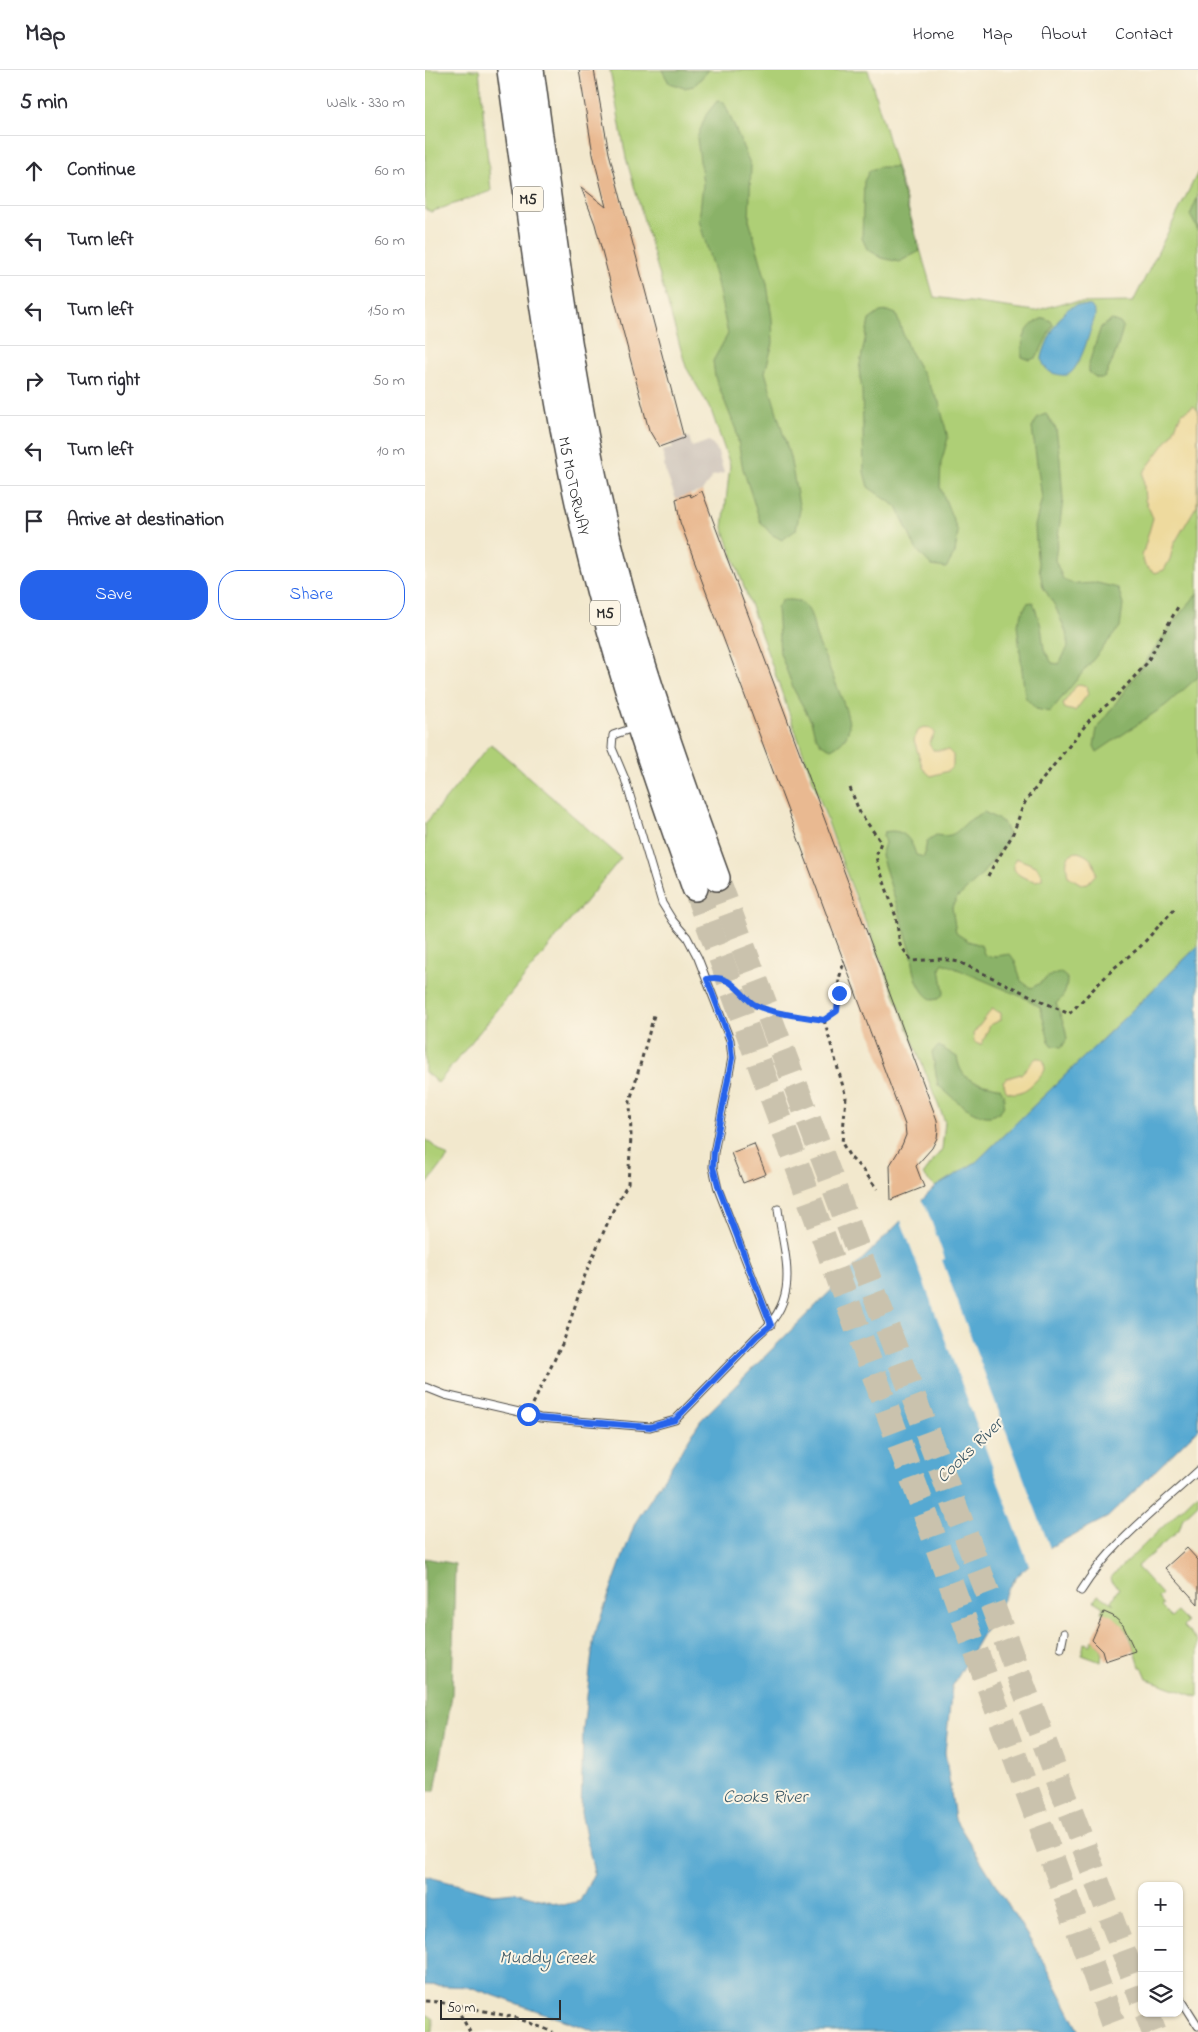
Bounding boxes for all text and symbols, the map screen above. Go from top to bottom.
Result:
text: Map [25,17,66,52]
text: Home [913,22,954,48]
text: Map [982,22,1013,48]
text: About [1041,22,1087,48]
text: Contact [1115,22,1173,48]
text: 5 min [20,88,68,118]
text: Walk · 330 m [326,91,405,115]
icon: ahead [20,157,48,185]
text: Continue [67,157,135,184]
text: 60 m [375,159,405,183]
road number: M5 [513,186,543,212]
icon: left [20,227,48,255]
text: Turn left [67,227,134,254]
text: 60 m [375,229,405,253]
icon: left [20,297,48,325]
text: Turn left [67,297,134,324]
text: 150 m [367,299,405,323]
icon: right [20,367,48,395]
text: Turn right [67,367,140,394]
text: 50 m [373,369,405,393]
street label: M5 MOTORWAY [551,435,595,539]
icon: left [20,437,48,465]
text: Turn left [67,437,134,464]
text: 10 m [377,439,405,463]
icon: arrive [20,507,48,535]
text: Arrive at destination [67,507,224,534]
button: Save [20,570,208,620]
button: Share [218,570,405,620]
road number: M5 [590,600,620,626]
route end [828,982,851,1005]
route start [517,1403,540,1426]
water label: Cooks River [931,1411,1011,1490]
water label: Cooks River [723,1785,809,1811]
map controls [1138,1882,1183,2017]
button: + [1138,1882,1183,1927]
button: − [1138,1927,1183,1972]
water label: Muddy Creek [499,1946,596,1972]
button: layers [1138,1972,1183,2017]
scale bar [440,1997,561,2020]
text: 50 m [447,1998,475,2019]

